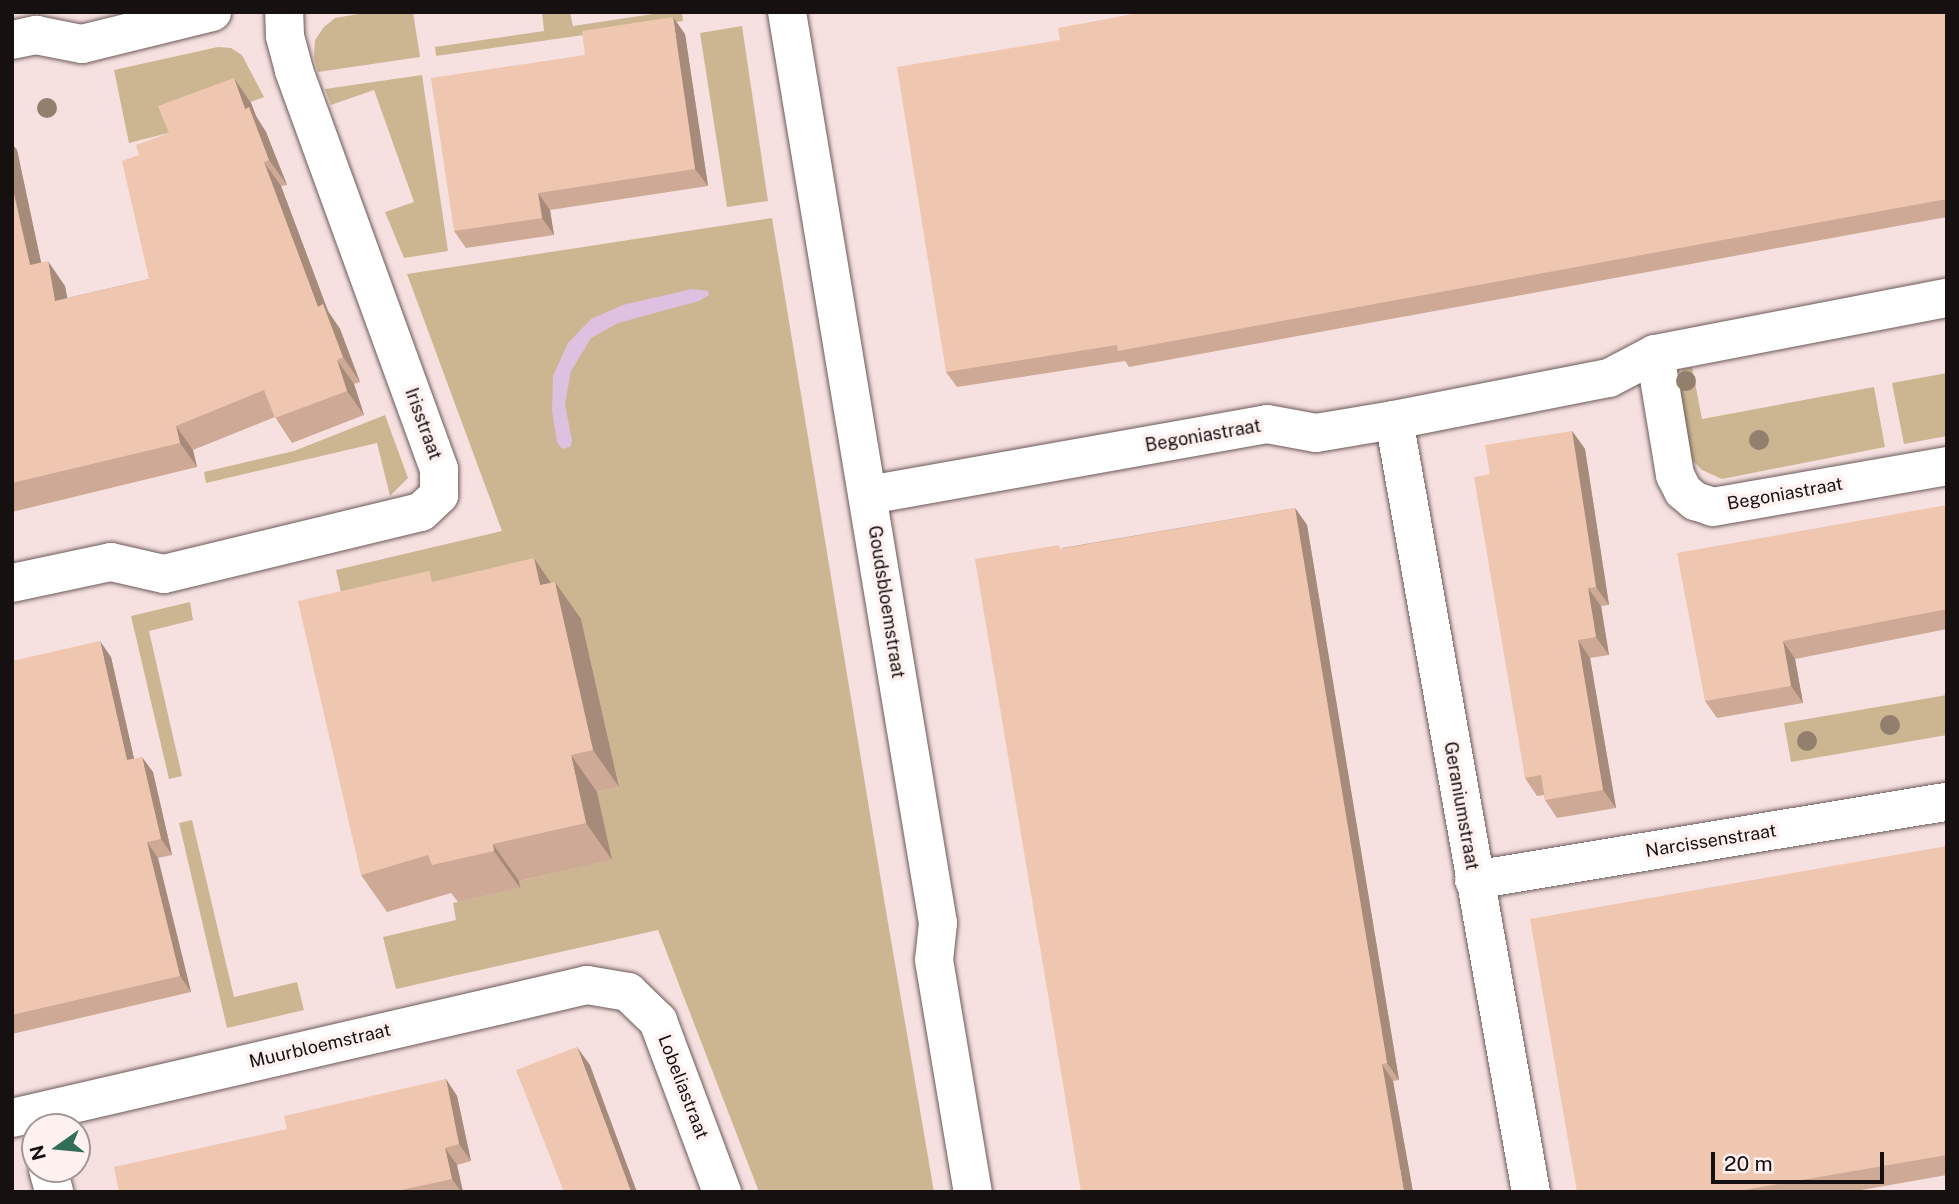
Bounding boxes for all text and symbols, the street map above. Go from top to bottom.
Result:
street label: Irisstraat [400,385,446,463]
street label: Begoniastraat [1143,415,1263,457]
street label: Begoniastraat [1725,473,1845,515]
street label: Goudsbloemstraat [863,524,909,680]
street label: Geraniumstraat [1439,740,1483,872]
street label: Narcissenstraat [1644,820,1778,862]
street label: Muurbloemstraat [247,1019,393,1073]
street label: Lobeliastraat [653,1032,713,1142]
north arrow [21,1113,91,1183]
scale bar [1714,1138,1887,1182]
text: N [25,1143,50,1163]
text: 20 m [1724,1151,1773,1176]

